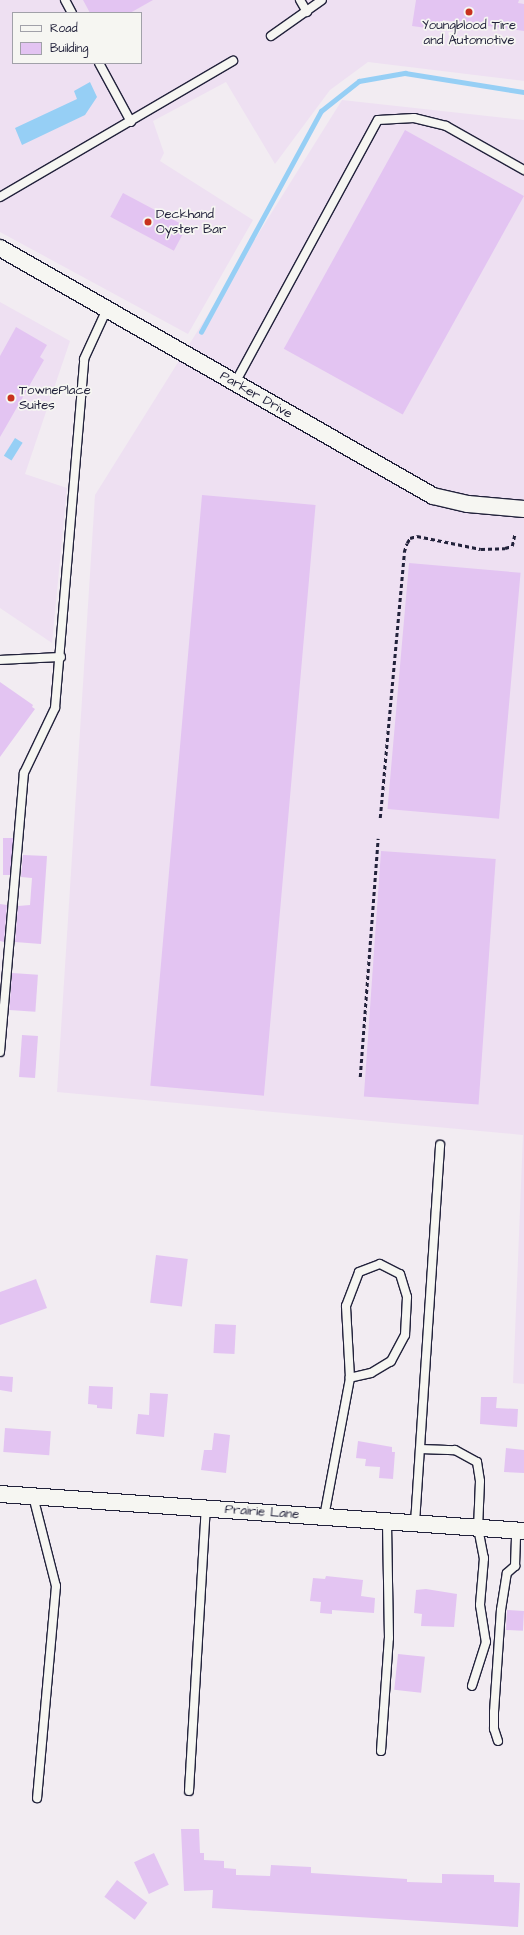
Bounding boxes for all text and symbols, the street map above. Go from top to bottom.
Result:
marker: Youngblood Tire and Automotive [464,7,474,17]
legend [12,12,142,64]
place label: Youngblood Tire and Automotive [422,18,516,49]
text: Road [50,20,78,37]
text: Building [50,40,88,57]
place label: Deckhand Oyster Bar [156,207,226,238]
marker: Deckhand Oyster Bar [143,217,153,227]
street label: Parker Drive [217,368,295,422]
place label: TownePlace Suites [19,383,91,414]
marker: TownePlace Suites [6,393,16,403]
street label: Prairie Lane [224,1502,300,1522]

